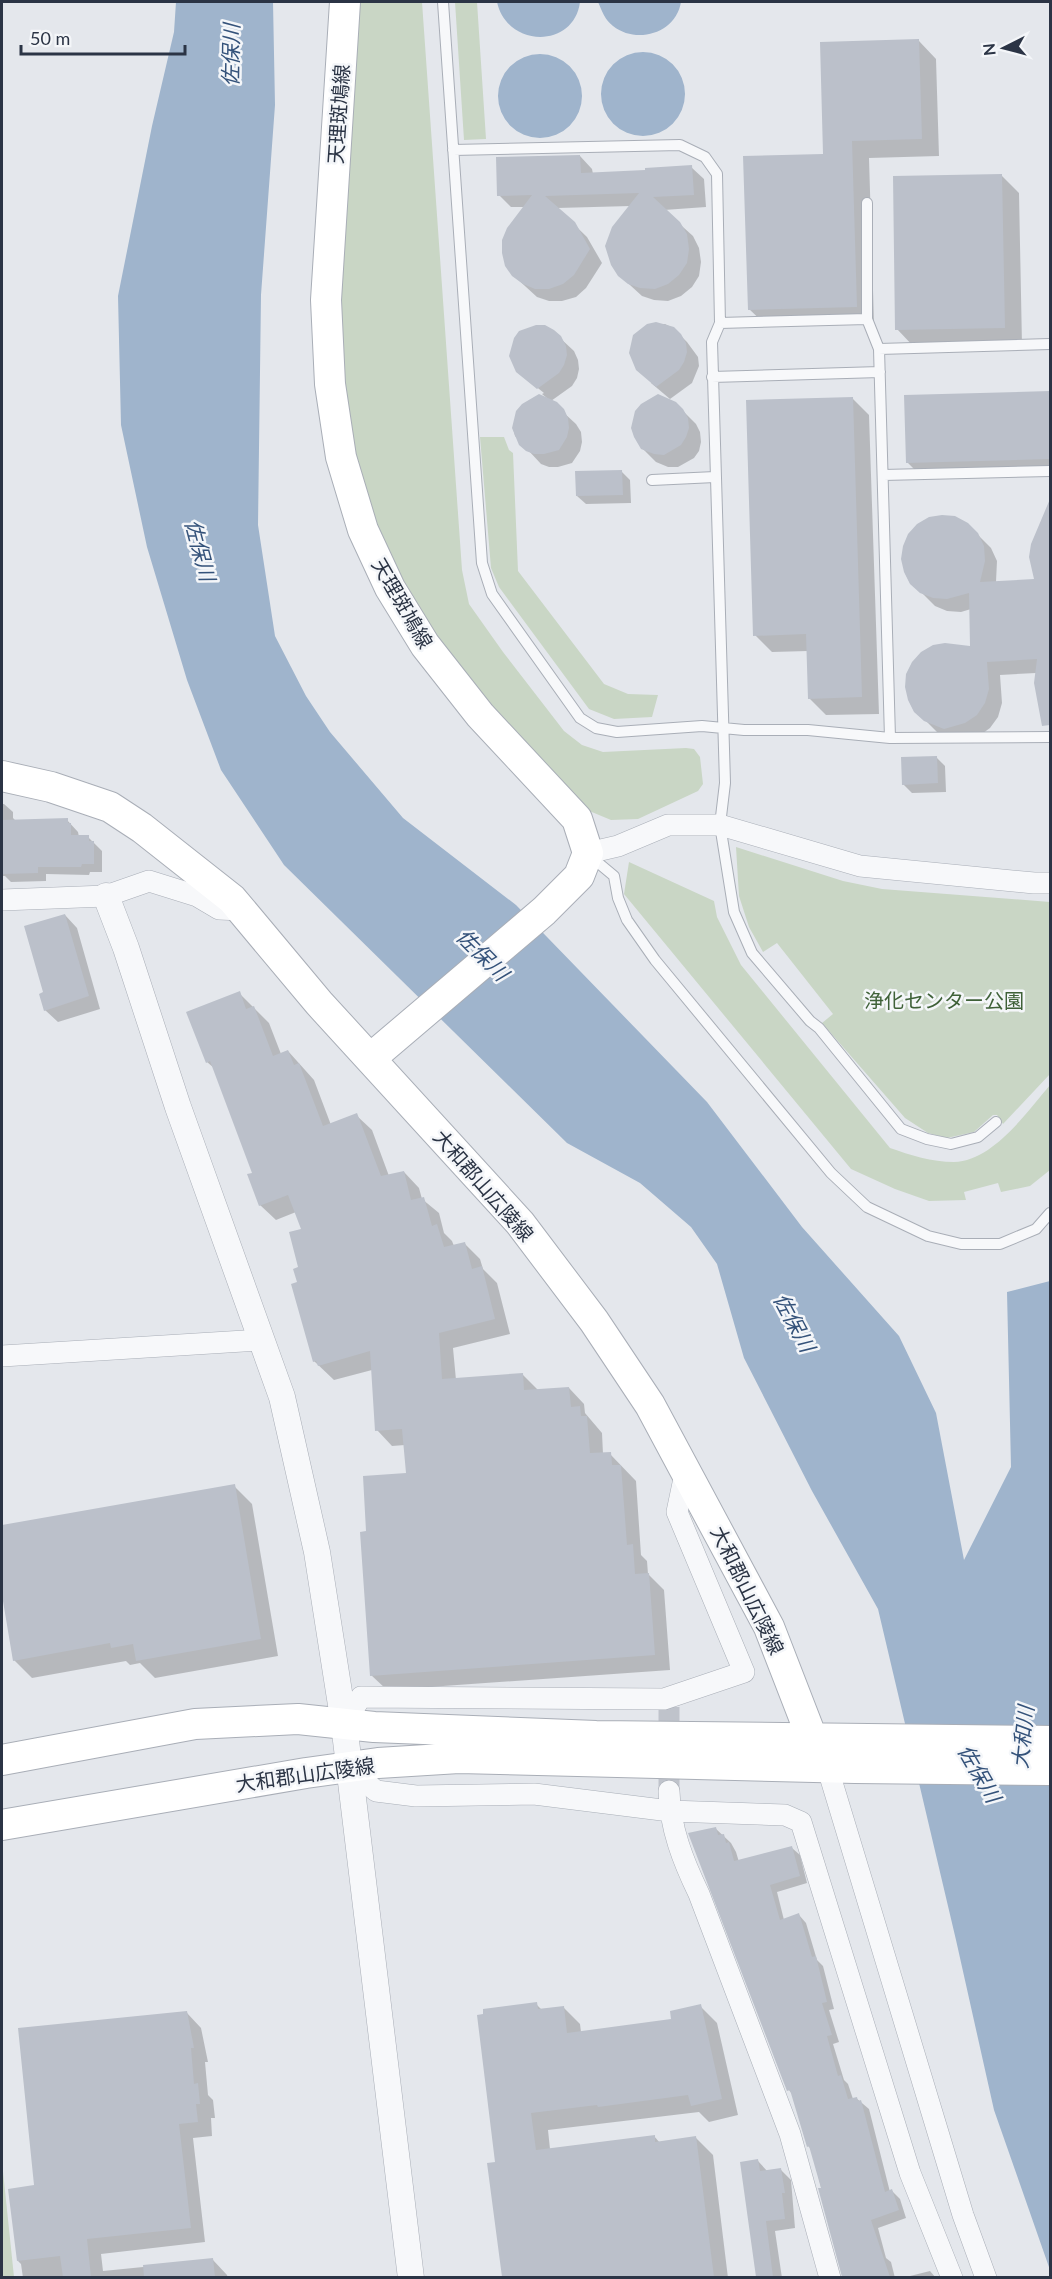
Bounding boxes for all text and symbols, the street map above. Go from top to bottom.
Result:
scale bar [21,18,184,56]
north arrow [974,18,1034,78]
water label: 佐保川 [217,21,243,87]
text: 50 m [30,27,70,49]
text: N [978,42,999,57]
street label: 天理斑鳩線 [323,63,353,165]
water label: 佐保川 [181,516,222,586]
street label: 天理斑鳩線 [368,554,438,652]
water label: 佐保川 [452,923,516,987]
park label: 浄化センター公園 [864,988,1024,1012]
street label: 大和郡山広陵線 [429,1124,539,1246]
water label: 佐保川 [769,1288,822,1357]
street label: 大和郡山広陵線 [707,1522,789,1658]
water label: 大和川 [1006,1702,1038,1770]
water label: 佐保川 [953,1739,1008,1808]
street label: 大和郡山広陵線 [234,1752,376,1796]

